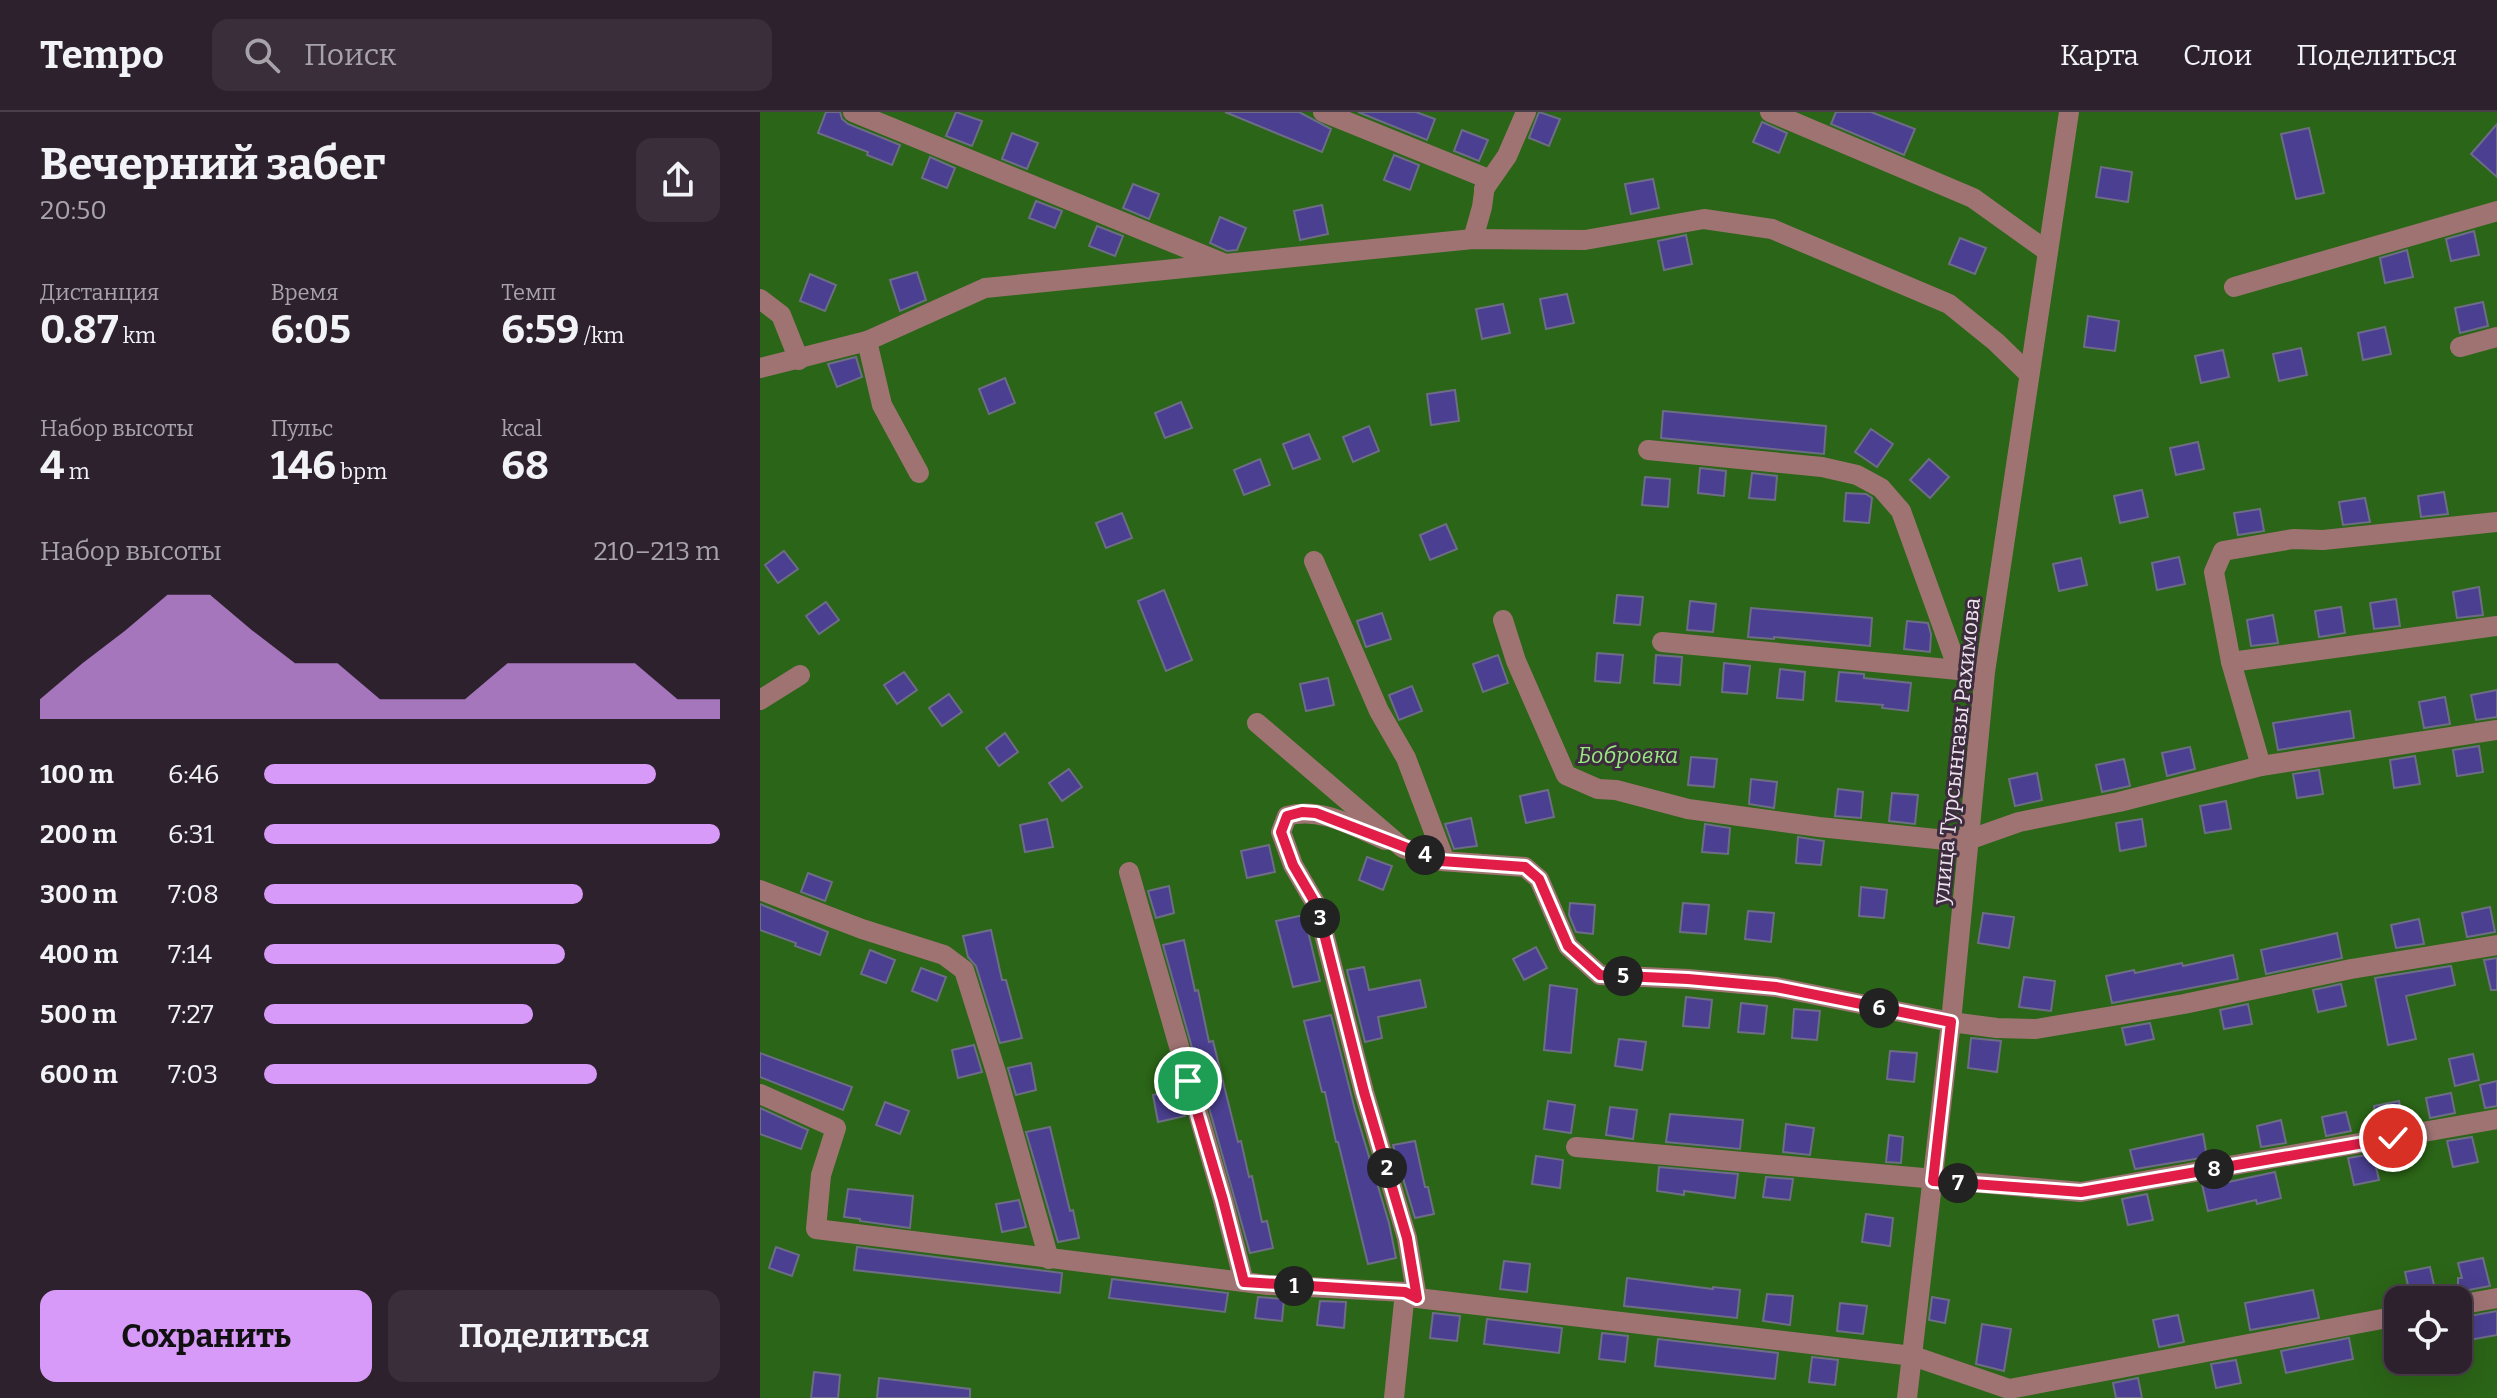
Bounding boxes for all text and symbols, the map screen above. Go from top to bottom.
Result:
search box [212,19,772,91]
text: Tempo [40,32,164,78]
icon: search [240,33,284,77]
text: Поиск [304,37,396,73]
text: Карта [2060,39,2139,72]
text: Слои [2183,39,2252,72]
text: Поделиться [2296,39,2457,72]
text: Вечерний забег [40,138,385,191]
button: share [636,138,720,222]
text: 20:50 [40,195,107,226]
text: Дистанция [40,279,159,306]
text: Время [271,279,338,306]
text: Темп [501,279,556,306]
text: 0.87 [40,306,118,354]
text: 6:05 [271,306,351,354]
text: 6:59 [501,306,579,354]
text: km [118,322,156,349]
text: /km [579,322,624,349]
text: Набор высоты [40,415,194,442]
text: Пульс [271,415,333,442]
text: kcal [501,415,542,442]
text: 4 [40,442,64,490]
text: 146 [271,442,336,490]
text: 68 [501,442,549,490]
text: m [64,458,90,485]
text: bpm [336,458,387,485]
text: Набор высоты [40,536,222,567]
text: 210–213 m [593,536,720,567]
street label: улица Турсынгазы Рахимова [1927,596,1986,907]
park label: Бобровка [1578,742,1678,769]
text: 100 m [40,759,114,790]
text: 6:46 [168,759,219,790]
text: 200 m [40,819,117,850]
text: 6:31 [168,819,214,850]
pin: 4 [1405,835,1445,875]
text: 4 [1418,841,1432,868]
text: 300 m [40,879,117,910]
text: 7:08 [168,879,219,910]
pin: 3 [1300,898,1340,938]
text: 3 [1314,904,1326,931]
text: 400 m [40,939,118,970]
text: 7:14 [168,939,212,970]
pin: 5 [1603,956,1643,996]
text: 5 [1617,962,1629,989]
pin: 6 [1859,988,1899,1028]
text: 6 [1872,994,1886,1021]
text: 500 m [40,999,117,1030]
text: 7:27 [168,999,213,1030]
pin [1154,1047,1222,1115]
text: 600 m [40,1059,118,1090]
text: 7:03 [168,1059,218,1090]
icon: arrive [1166,1059,1210,1103]
pin [2359,1104,2427,1172]
icon: check [2371,1116,2415,1160]
pin: 2 [1367,1148,1407,1188]
pin: 8 [2194,1149,2234,1189]
text: 2 [1381,1154,1393,1181]
text: 8 [2207,1155,2221,1182]
pin: 7 [1938,1163,1978,1203]
text: 7 [1952,1169,1964,1196]
pin: 1 [1274,1266,1314,1306]
text: 1 [1289,1272,1299,1299]
map controls [2384,1286,2472,1374]
button: locate [2384,1286,2472,1374]
button: Сохранить [40,1290,372,1382]
button: Поделиться [388,1290,720,1382]

